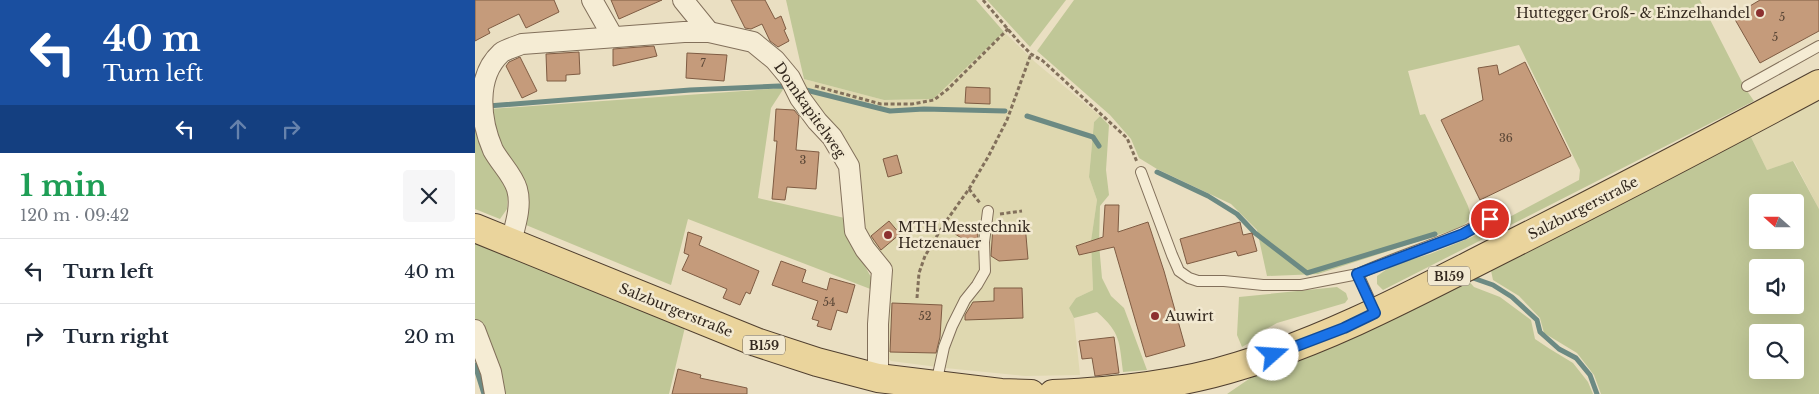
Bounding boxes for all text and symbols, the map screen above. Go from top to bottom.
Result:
place label: Huttegger Groß- & Einzelhandel [1516,4,1750,22]
marker: Huttegger Groß- & Einzelhandel [1754,7,1766,19]
house number: 5 [1779,10,1785,24]
text: 40 m [103,17,201,60]
icon: left [20,20,85,85]
house number: 5 [1772,30,1778,44]
house number: 7 [700,56,706,70]
street label: Domkapitelweg [770,59,850,162]
text: Turn left [103,60,203,87]
icon: left [171,115,199,143]
icon: ahead [224,115,252,143]
icon: right [277,115,305,143]
house number: 36 [1499,131,1513,145]
house number: 3 [800,153,807,167]
text: 1 min [20,167,107,204]
button: close [403,170,455,222]
street label: Salzburgerstraße [1525,173,1641,243]
north arrow [1749,194,1804,249]
map controls [1749,194,1804,379]
pin [1469,198,1511,240]
text: 120 m · 09:42 [20,205,129,225]
icon: arrive [1476,205,1504,233]
place label: MTH Messtechnik Hetzenauer [898,218,1031,252]
marker: MTH Messtechnik Hetzenauer [882,229,894,241]
icon: left [20,257,48,285]
button: sound [1749,259,1804,314]
text: Turn left [63,260,154,283]
text: 40 m [404,260,455,283]
road number: B159 [1428,266,1470,286]
street label: Salzburgerstraße [617,279,735,341]
house number: 54 [823,295,835,309]
place label: Auwirt [1164,307,1214,325]
house number: 52 [918,309,932,323]
marker: Auwirt [1149,310,1161,322]
icon: right [20,322,48,350]
button: search [1749,324,1804,379]
text: Turn right [63,325,169,348]
text: 20 m [404,325,455,348]
position arrow [1246,328,1298,380]
road number: B159 [743,336,785,354]

